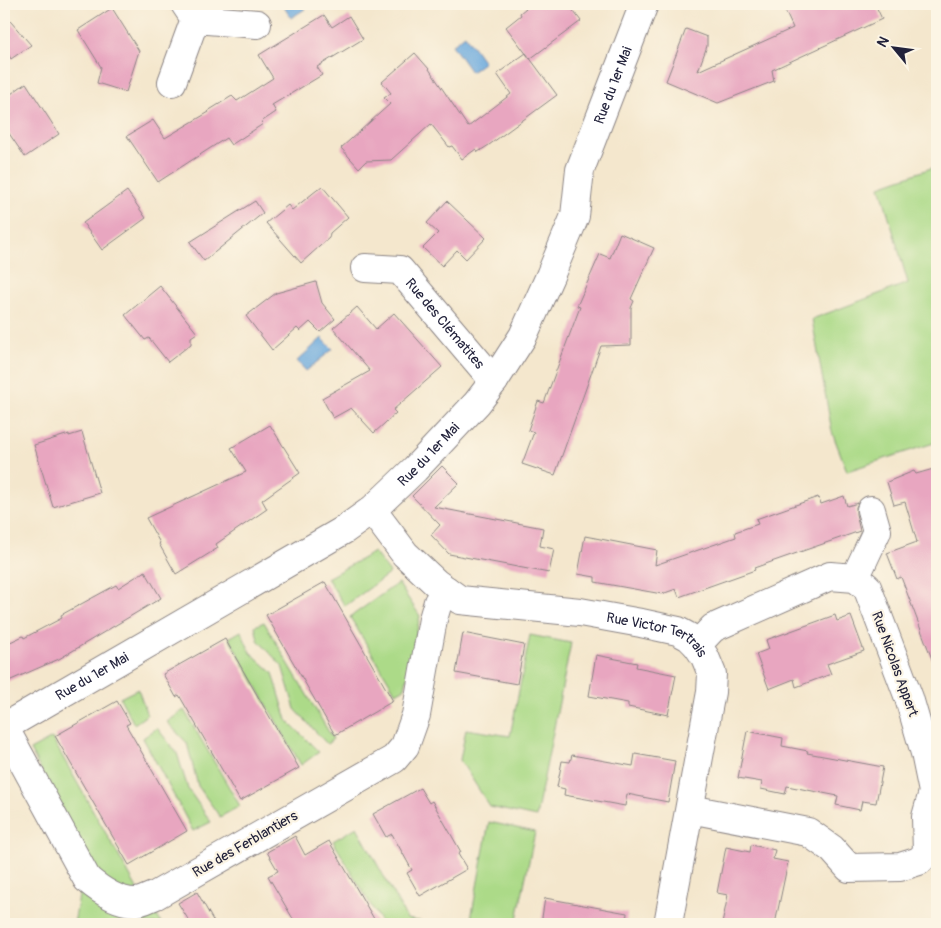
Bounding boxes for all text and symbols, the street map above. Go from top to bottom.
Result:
north arrow [868,22,918,72]
text: N [873,34,893,50]
street label: Rue du 1er Mai [590,44,635,126]
street label: Rue des Clématites [402,275,489,373]
street label: Rue du 1er Mai [394,419,463,490]
street label: Rue Victor Tertrais [605,608,711,661]
street label: Rue Nicolas Appert [868,609,922,719]
street label: Rue du 1er Mai [52,648,132,704]
street label: Rue des Ferblantiers [189,807,301,881]

